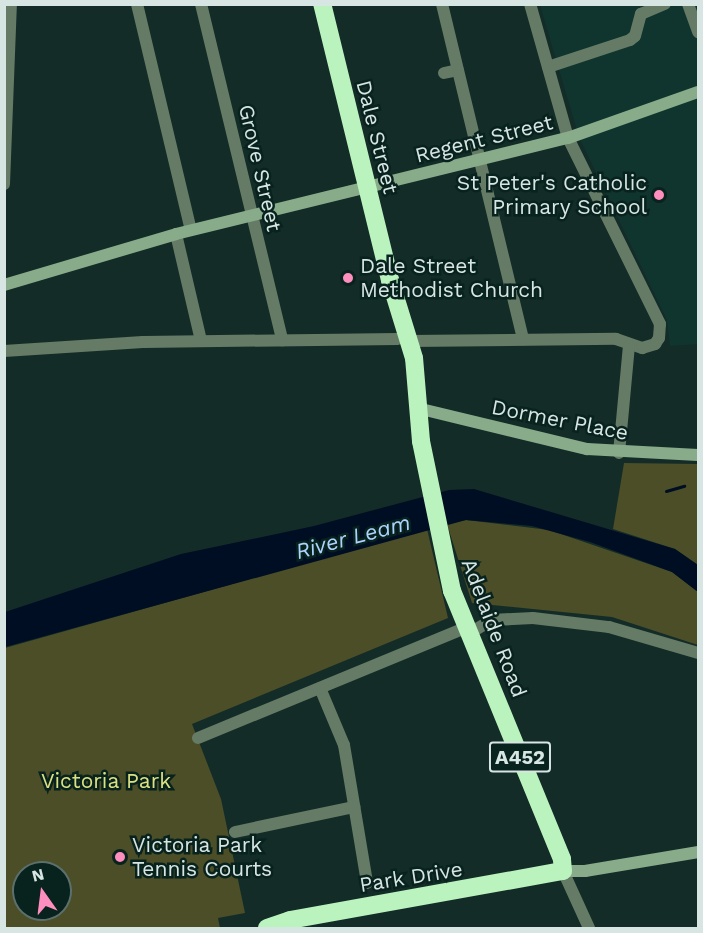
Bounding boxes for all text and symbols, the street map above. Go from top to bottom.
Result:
street label: Dale Street [351,78,403,196]
street label: Grove Street [233,102,287,234]
street label: Regent Street [413,110,555,168]
place label: St Peter's Catholic Primary School [457,170,647,220]
marker: St Peter's Catholic Primary School [652,188,666,202]
place label: Dale Street Methodist Church [360,253,543,303]
marker: Dale Street Methodist Church [341,271,355,285]
street label: Dormer Place [489,394,631,446]
water label: River Leam [292,509,414,565]
street label: Adelaide Road [456,555,532,701]
road number: A452 [488,740,552,774]
park label: Victoria Park [41,768,171,794]
place label: Victoria Park Tennis Courts [132,832,272,882]
marker: Victoria Park Tennis Courts [113,850,127,864]
street label: Park Drive [357,856,465,898]
north arrow [12,861,72,921]
text: N [30,864,46,886]

